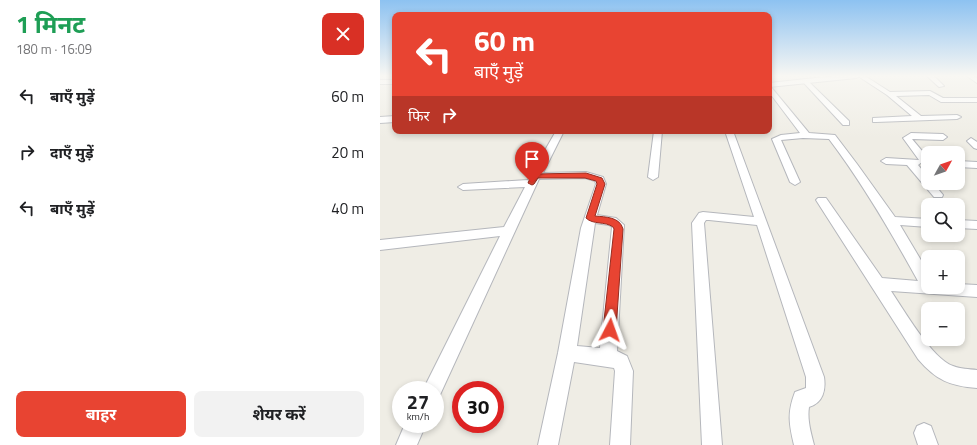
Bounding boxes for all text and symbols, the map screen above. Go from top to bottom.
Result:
text: 1 मिनट [16,6,85,42]
button: close [322,13,364,55]
text: 60 m [474,19,535,62]
icon: left [408,28,460,80]
text: 180 m · 16:09 [16,39,92,59]
text: बाएँ मुड़ें [474,58,523,85]
icon: left [16,85,38,107]
text: बाएँ मुड़ें [50,85,94,108]
text: 60 m [331,85,364,108]
text: फिर [408,104,430,127]
icon: right [438,104,460,126]
icon: right [16,141,38,163]
text: दाएँ मुड़ें [50,141,94,164]
text: 20 m [331,141,364,164]
pin [515,142,549,183]
north arrow [921,146,965,190]
map controls [921,146,965,346]
icon: arrive [521,148,543,170]
icon: left [16,197,38,219]
text: बाएँ मुड़ें [50,197,94,220]
text: 40 m [331,197,364,220]
button: search [921,198,965,242]
button: + [921,250,965,294]
button: − [921,302,965,346]
position arrow [589,309,631,351]
speed limit sign: 30 [452,381,504,433]
text: 27 [407,386,429,417]
button: बाहर [16,391,186,437]
button: शेयर करें [194,391,364,437]
text: km/h [407,409,429,424]

